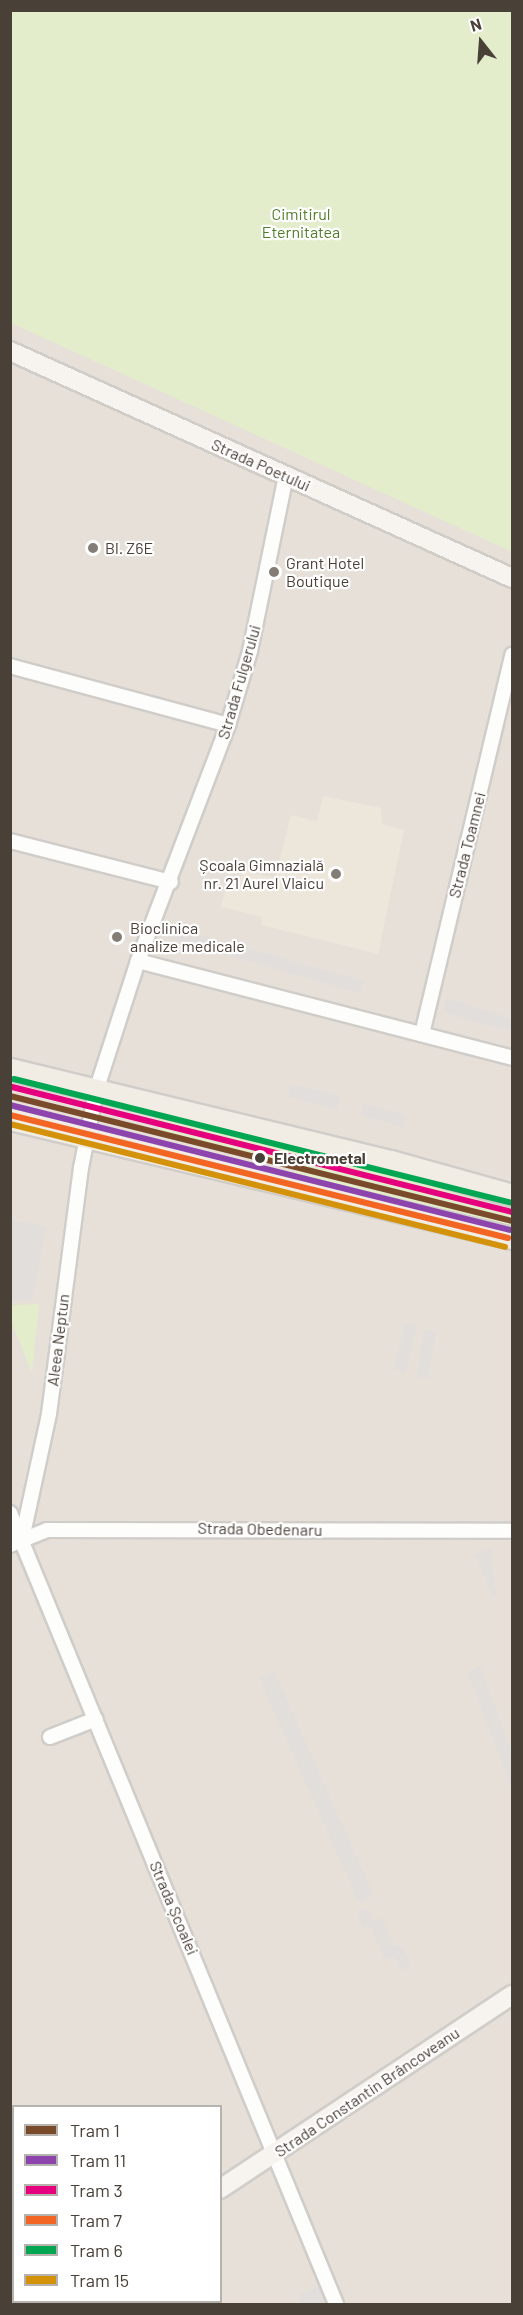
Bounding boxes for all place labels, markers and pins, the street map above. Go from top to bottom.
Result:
place label: Bl. Z6E [105,538,153,558]
marker: Bl. Z6E [86,541,100,555]
place label: Grant Hotel Boutique [286,553,364,591]
marker: Grant Hotel Boutique [267,565,281,579]
place label: Școala Gimnazială nr. 21 Aurel Vlaicu [199,855,324,893]
marker: Școala Gimnazială nr. 21 Aurel Vlaicu [329,867,343,881]
place label: Bioclinica analize medicale [130,918,245,956]
marker: Bioclinica analize medicale [108,928,126,946]
place label: Electrometal [274,1148,366,1168]
marker: Electrometal [251,1149,269,1167]

